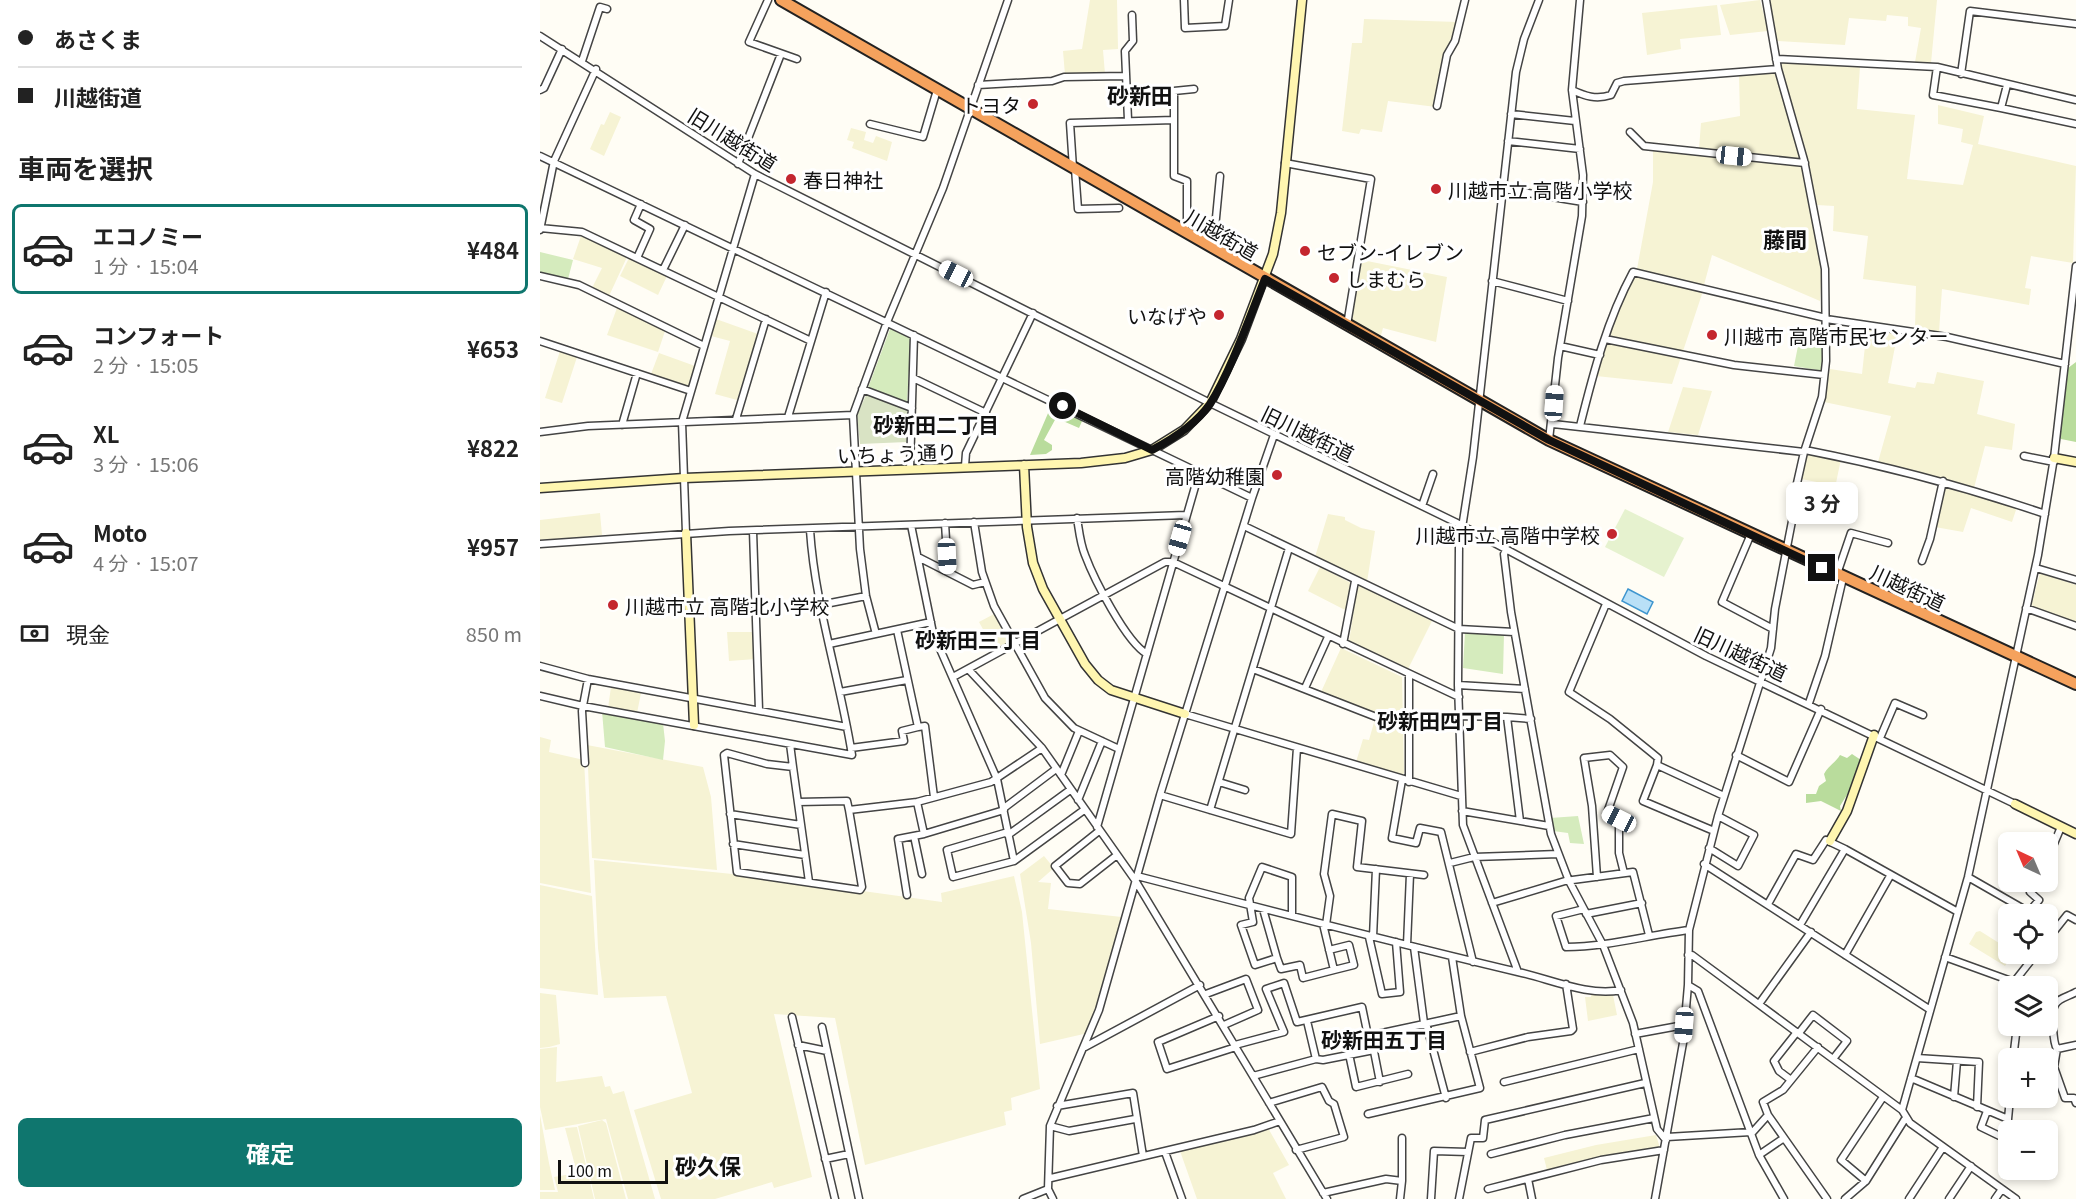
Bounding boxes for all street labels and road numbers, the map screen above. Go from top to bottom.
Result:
street label: 旧川越街道 [683,100,783,178]
street label: 川越街道 [1180,201,1264,267]
street label: 旧川越街道 [1257,398,1359,468]
street label: いちょう通り [837,436,957,470]
street label: 川越街道 [1866,557,1950,617]
street label: 旧川越街道 [1690,619,1792,687]

